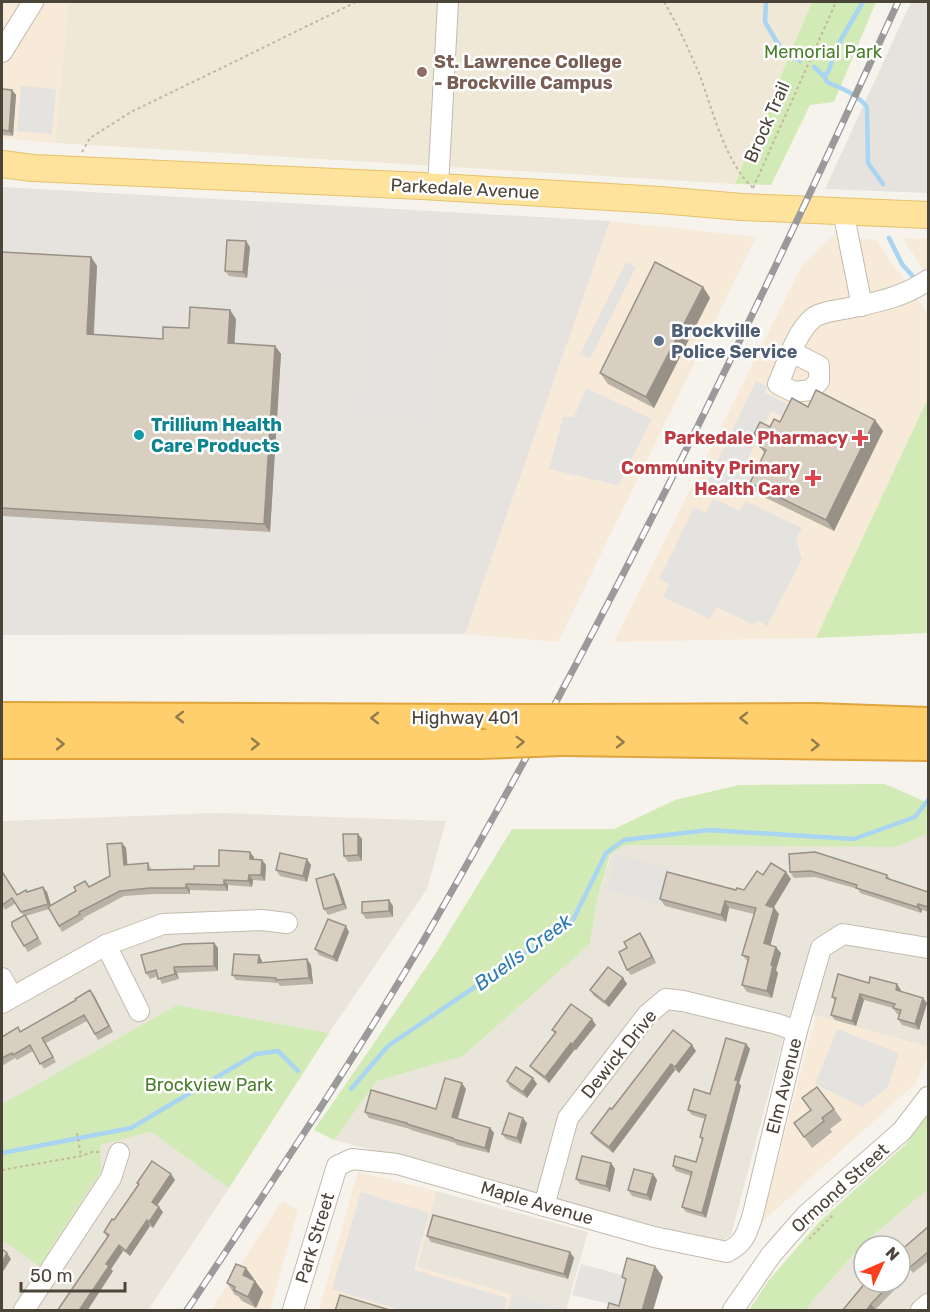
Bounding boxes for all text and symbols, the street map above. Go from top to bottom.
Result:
park label: Memorial Park [764,41,883,63]
place label: St. Lawrence College - Brockville Campus [434,51,622,94]
marker: St. Lawrence College - Brockville Campus [415,65,429,79]
street label: Brock Trail [739,78,795,166]
street label: Parkedale Avenue [390,174,540,204]
place label: Brockville Police Service [671,320,798,363]
marker: Brockville Police Service [652,334,666,348]
place label: Trillium Health Care Products [151,414,282,457]
place label: Parkedale Pharmacy [664,427,848,449]
marker: Trillium Health Care Products [132,428,146,442]
marker: Parkedale Pharmacy [853,431,867,445]
place label: Community Primary Health Care [621,457,800,500]
marker: Community Primary Health Care [804,469,822,487]
street label: Highway 401 [412,707,518,729]
one-way arrow [175,711,184,723]
one-way arrow [370,712,379,724]
one-way arrow [740,712,749,724]
one-way arrow [516,736,525,749]
one-way arrow [616,736,625,748]
one-way arrow [55,738,64,750]
one-way arrow [250,738,259,750]
one-way arrow [811,739,820,751]
water label: Buells Creek [469,908,577,996]
street label: Dewick Drive [577,1005,661,1103]
street label: Elm Avenue [761,1036,807,1136]
park label: Brockview Park [145,1074,274,1096]
street label: Ormond Street [787,1139,893,1237]
street label: Maple Avenue [478,1176,596,1230]
street label: Park Street [291,1190,339,1286]
north arrow [852,1234,912,1294]
text: N [882,1243,903,1265]
scale bar [21,1255,124,1293]
text: 50 m [30,1265,73,1287]

